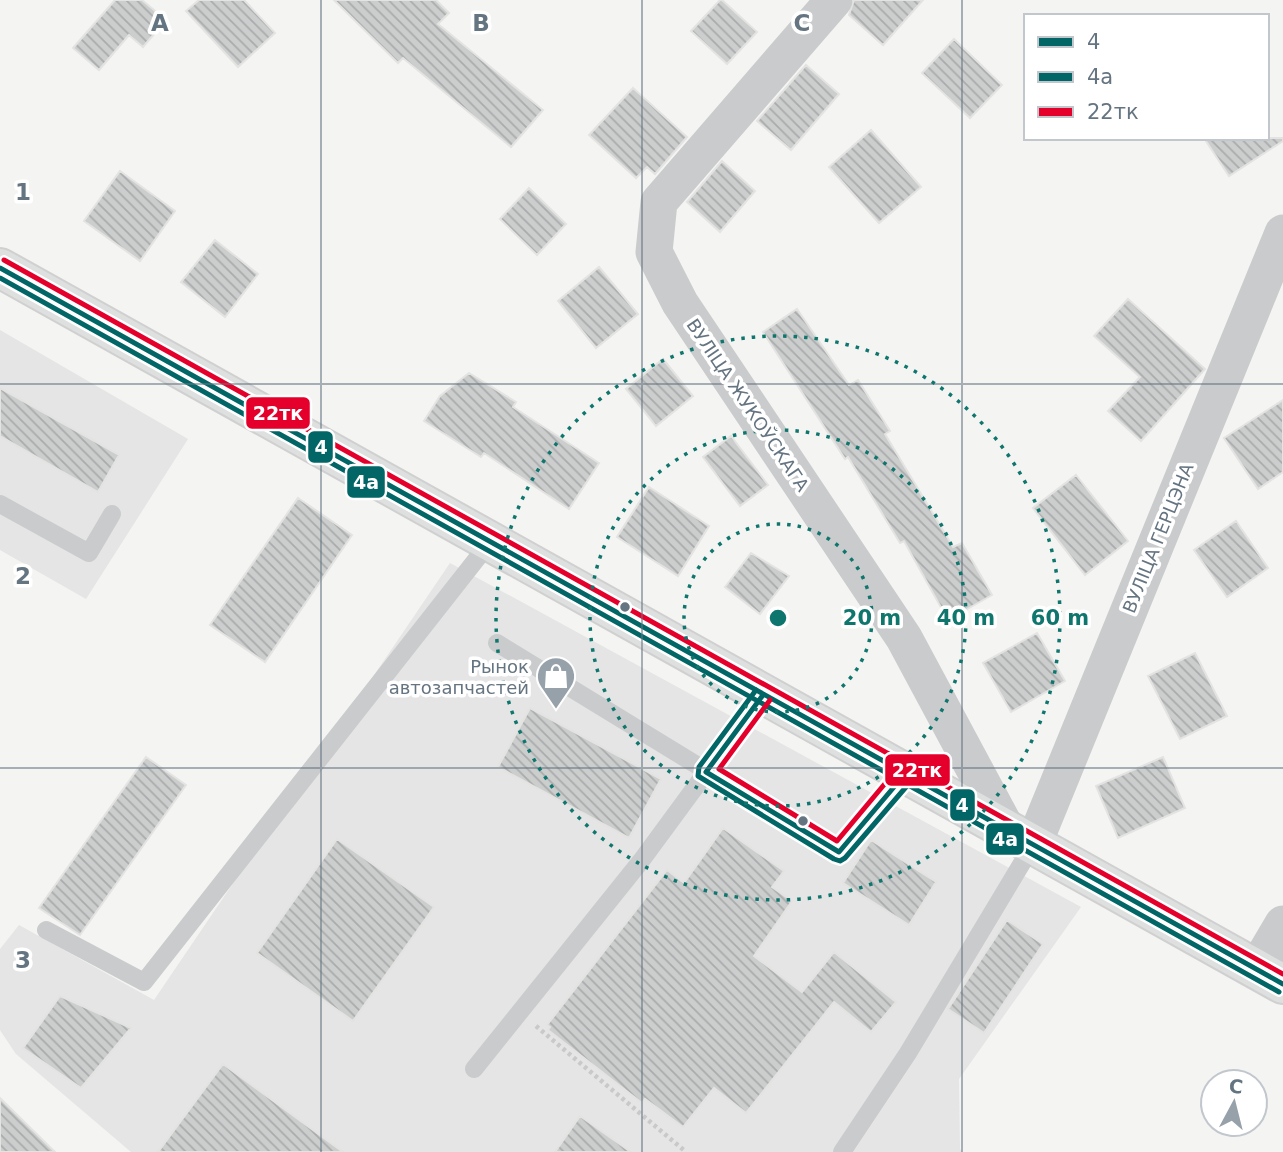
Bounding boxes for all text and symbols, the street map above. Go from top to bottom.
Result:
text: A [151,10,169,36]
text: B [472,10,490,36]
text: C [794,10,810,36]
legend [1024,14,1269,140]
text: 4 [1087,30,1100,54]
text: 4а [1087,65,1113,89]
text: 22тк [1087,100,1139,124]
text: 1 [15,179,31,205]
street label: ВУЛІЦА ЖУКОЎСКАГА [682,315,814,496]
line badge: 22тк [245,396,311,430]
text: 22тк [253,402,303,424]
line badge: 4 [307,430,334,464]
text: 4 [314,436,328,458]
street label: ВУЛІЦА ГЕРЦЭНА [1118,459,1198,616]
line badge: 4а [346,465,386,499]
text: 4а [353,471,379,493]
text: 2 [15,563,31,589]
unlabelled marker [618,600,632,614]
centre of rings [766,606,790,630]
text: 20 m [843,606,901,630]
text: 40 m [937,606,995,630]
text: 60 m [1031,606,1089,630]
shop icon: Рынок автозапчастей [535,655,577,710]
place label: Рынок автозапчастей [389,656,529,698]
line badge: 22тк [884,753,951,787]
text: 22тк [892,759,942,781]
line badge: 4 [949,788,976,822]
text: 4 [955,794,969,816]
unlabelled marker [796,814,810,828]
line badge: 4а [985,822,1025,856]
text: 4а [992,828,1018,850]
text: 3 [15,947,31,973]
north arrow [1199,1068,1269,1138]
text: С [1228,1074,1244,1098]

